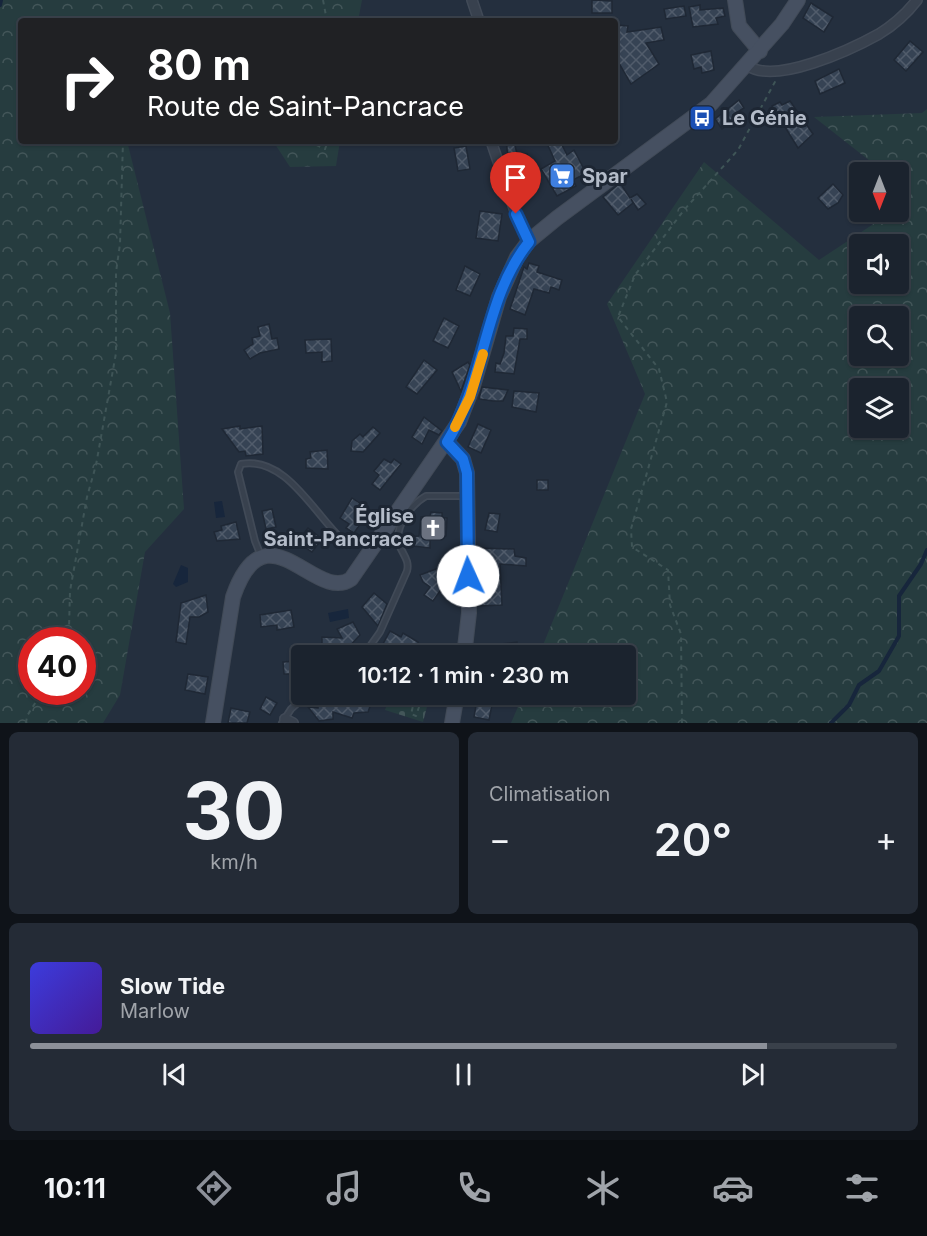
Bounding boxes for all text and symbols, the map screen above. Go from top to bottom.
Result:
text: 80 m [147,39,251,90]
icon: right [48,42,126,120]
text: Route de Saint-Pancrace [147,90,464,123]
bus stop icon: Le Génie [687,103,717,133]
place label: Le Génie [722,106,807,130]
pin [490,152,541,214]
icon: arrive [499,161,532,194]
supermarket icon: Spar [547,161,577,191]
north arrow [849,162,909,222]
map controls [849,162,909,438]
place label: Spar [582,164,628,188]
button: sound [849,234,909,294]
button: search [849,306,909,366]
button: layers [849,378,909,438]
place label: Église Saint-Pancrace [263,503,414,551]
church icon: Église Saint-Pancrace [418,513,448,543]
position arrow [436,544,500,608]
speed limit sign: 40 [18,627,96,705]
text: 10:12 · 1 min · 230 m [358,662,569,688]
text: 30 [183,763,285,858]
text: Climatisation [489,782,610,806]
text: 20° [654,812,732,867]
text: − [489,819,511,859]
text: + [875,819,897,859]
text: km/h [210,850,258,874]
text: Slow Tide [120,973,225,999]
text: Marlow [120,999,190,1023]
icon: previous [158,1058,191,1091]
icon: pause [447,1058,480,1091]
icon: next [736,1058,769,1091]
icon: directions [193,1167,235,1209]
icon: music [323,1167,365,1209]
icon: phone [453,1167,495,1209]
icon: climate [582,1167,624,1209]
icon: car [712,1167,754,1209]
icon: filters [841,1167,883,1209]
text: 10:11 [44,1172,106,1205]

